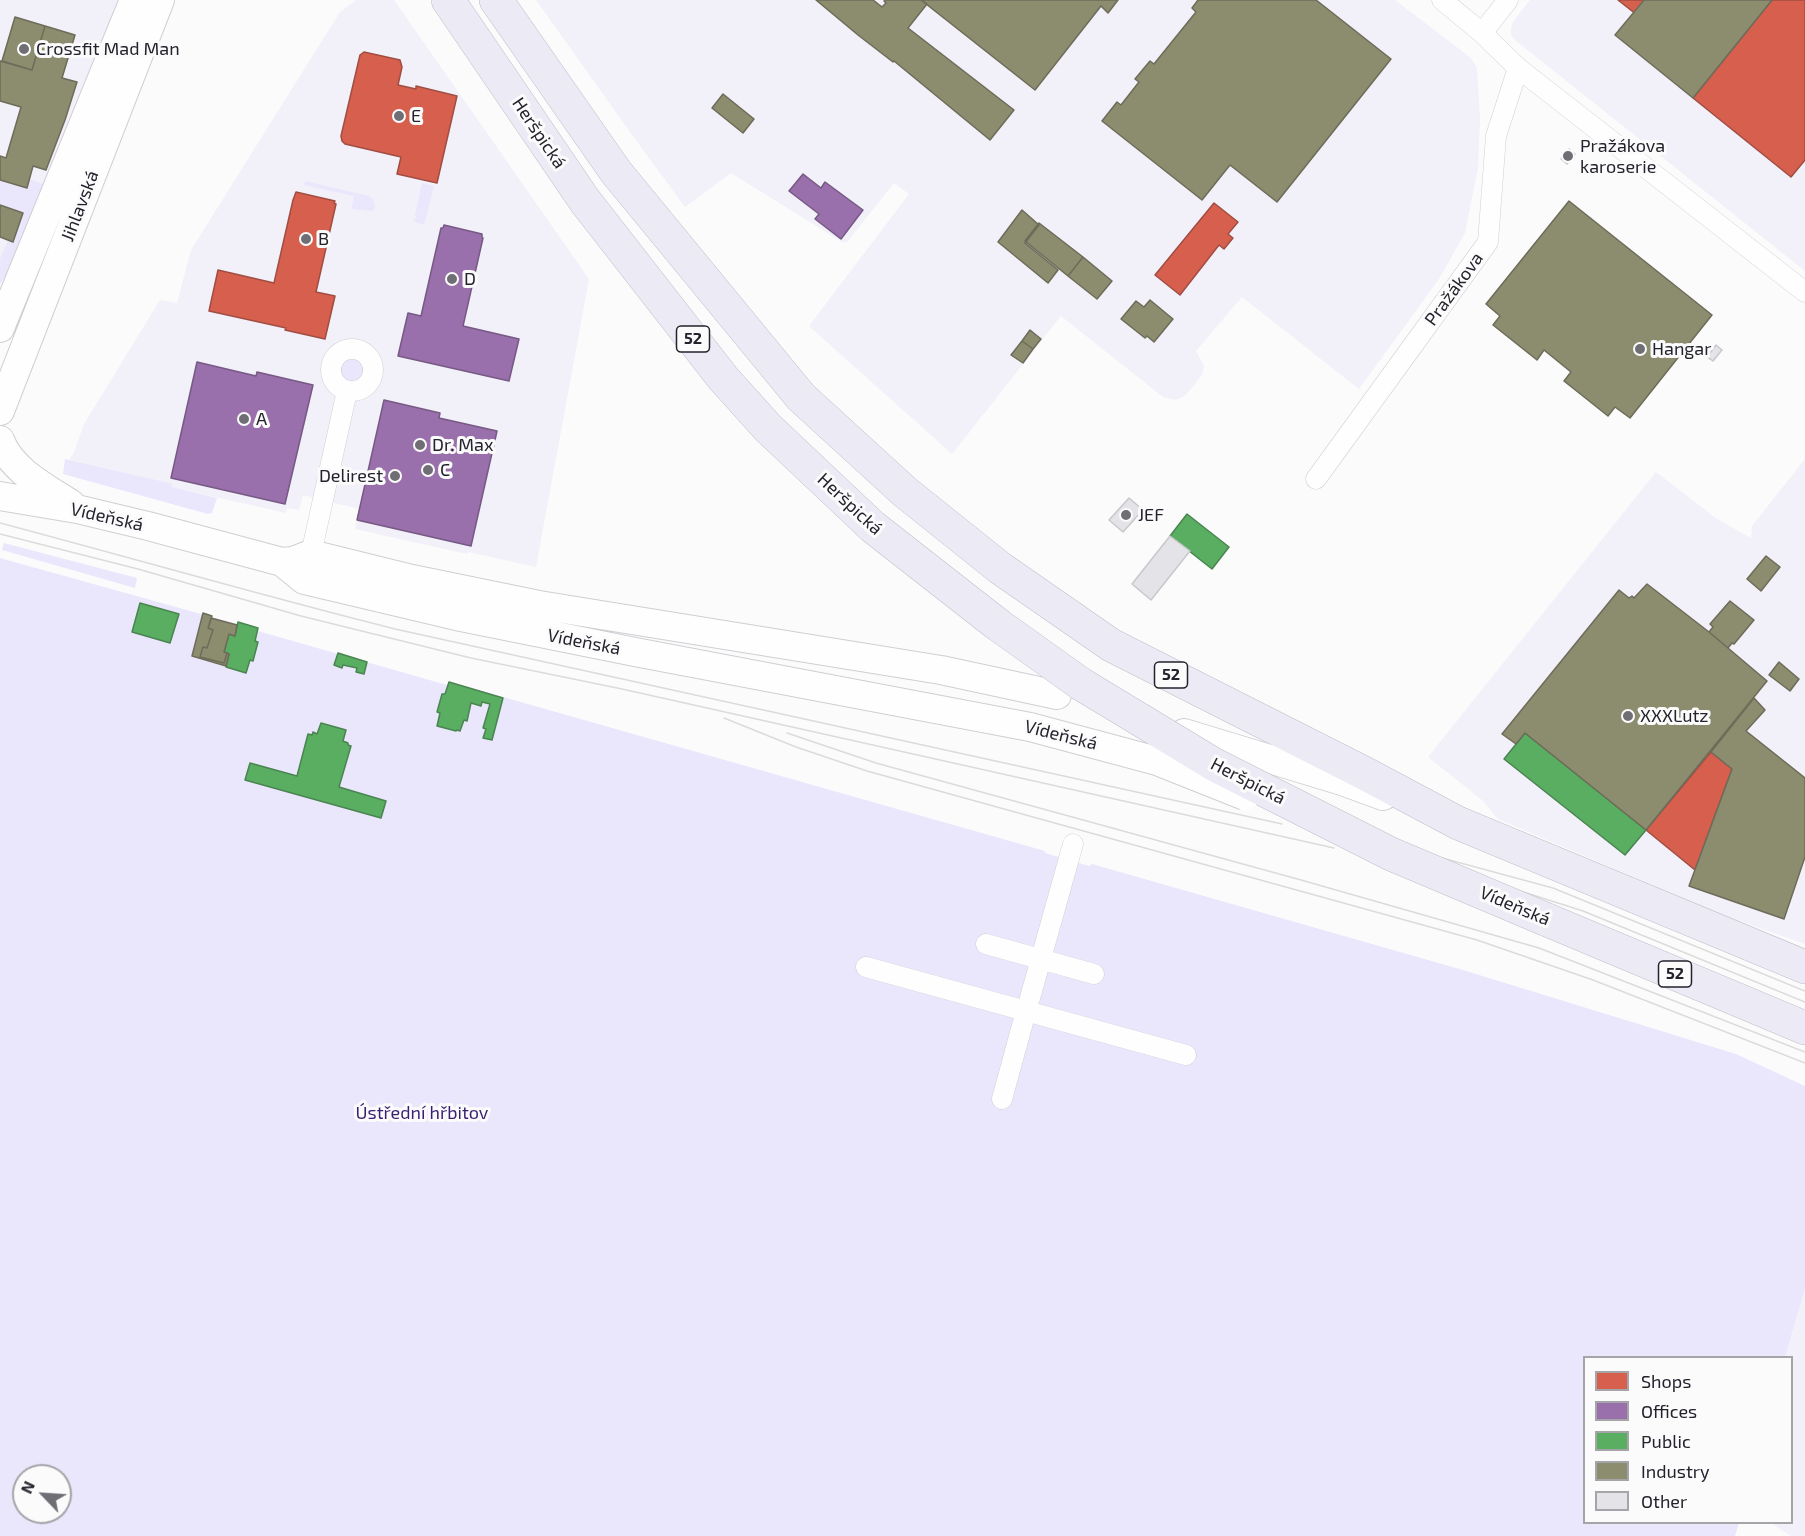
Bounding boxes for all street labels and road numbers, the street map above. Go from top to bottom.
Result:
street label: Heršpická [507,93,571,173]
street label: Jihlavská [57,168,103,244]
street label: Pražákova [1420,248,1488,330]
road number: 52 [676,326,710,352]
street label: Heršpická [813,469,887,539]
street label: Vídeňská [68,498,146,536]
street label: Vídeňská [546,624,622,660]
road number: 52 [1154,662,1188,688]
street label: Vídeňská [1022,716,1100,754]
street label: Heršpická [1207,753,1289,809]
street label: Vídeňská [1477,882,1553,930]
road number: 52 [1658,961,1692,987]

